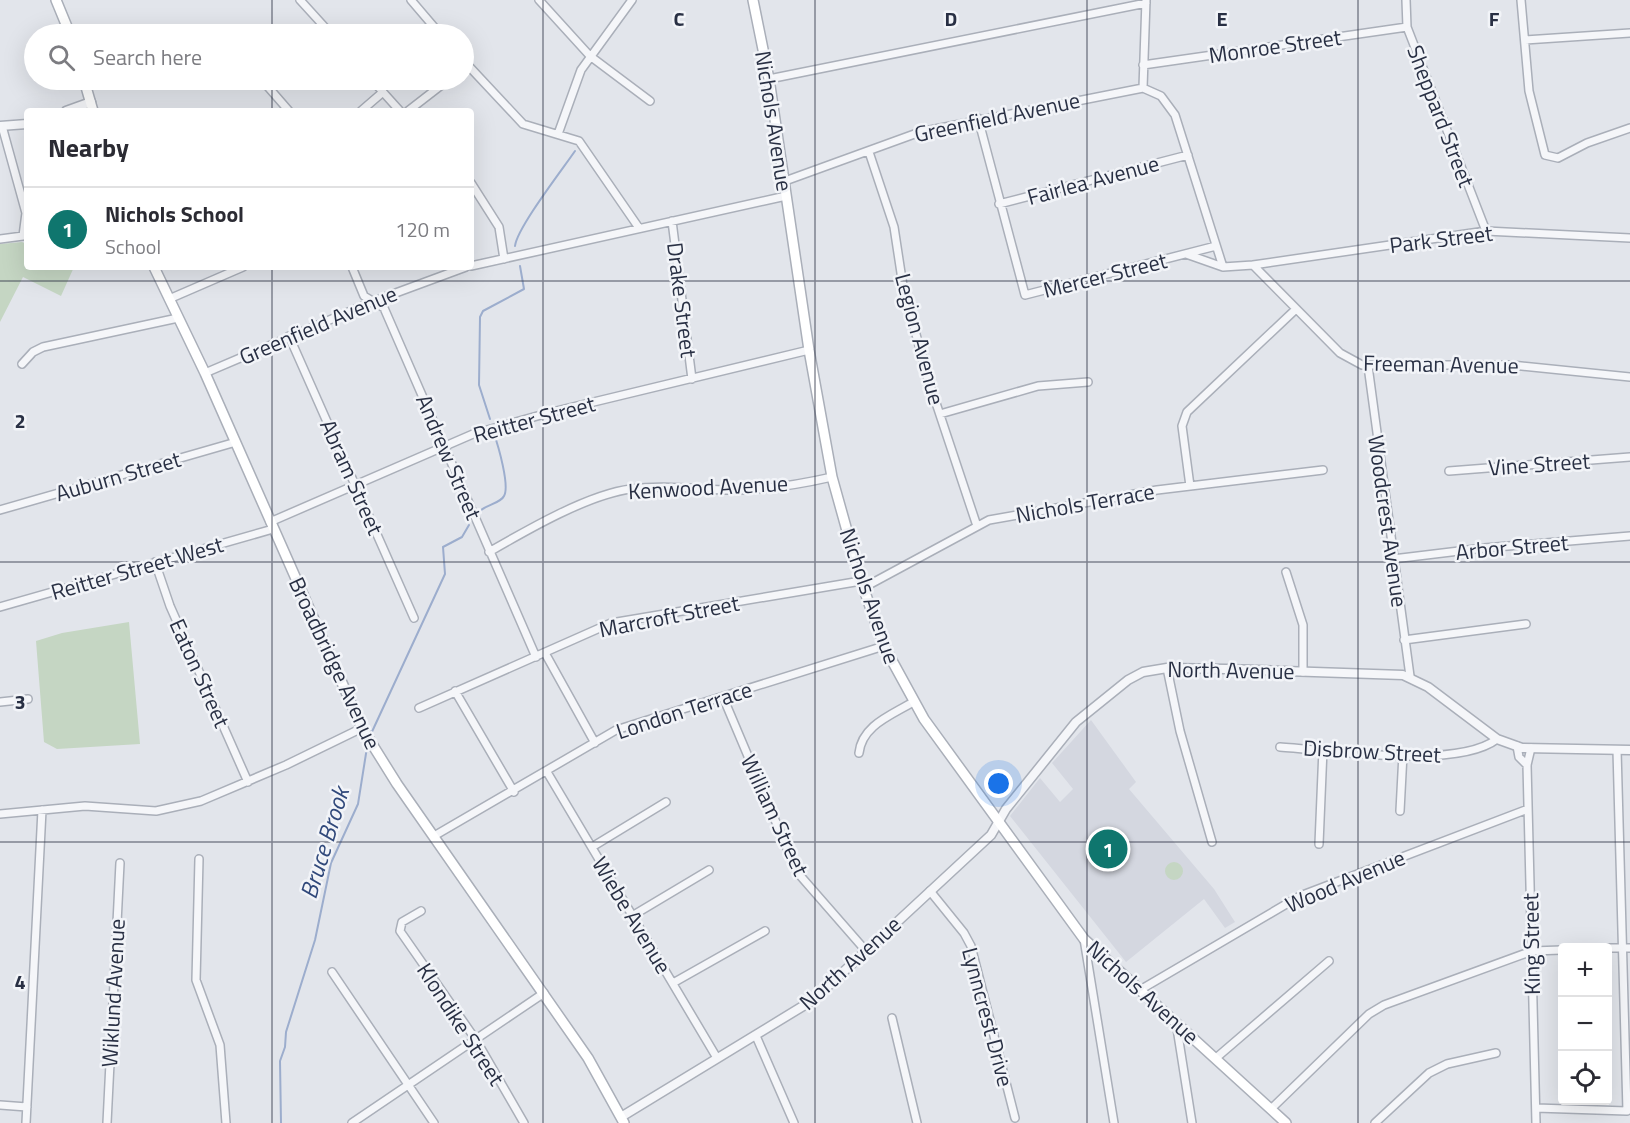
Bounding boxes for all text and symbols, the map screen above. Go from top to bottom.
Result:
text: C [674,3,685,34]
text: D [945,3,957,34]
text: E [1216,3,1228,34]
text: F [1489,3,1500,34]
street label: Monroe Street [1207,20,1344,72]
search box [24,24,474,90]
text: Search here [93,40,202,74]
street label: Sheppard Street [1398,40,1484,192]
icon: search [45,41,78,74]
street label: Nichols Avenue [746,48,802,194]
street label: Greenfield Avenue [911,83,1083,151]
text: Nearby [48,128,129,167]
street label: Fairlea Avenue [1023,146,1163,214]
text: Nichols School [105,197,244,231]
text: 1 [62,214,73,245]
text: 120 m [395,214,450,245]
street label: Park Street [1387,216,1495,262]
text: School [105,231,161,262]
street label: Drake Street [658,240,706,360]
street label: Mercer Street [1039,243,1171,307]
street label: Legion Avenue [886,270,954,408]
street label: Greenfield Avenue [234,276,402,374]
street label: Freeman Avenue [1363,346,1519,382]
street label: Reitter Street [469,386,599,452]
street label: Andrew Street [407,389,491,525]
text: 2 [14,405,26,436]
street label: Abram Street [311,414,393,540]
street label: Woodcrest Avenue [1359,433,1417,609]
street label: Auburn Street [51,442,185,510]
street label: Vine Street [1487,443,1591,485]
street label: Kenwood Avenue [627,466,789,508]
street label: Nichols Terrace [1013,474,1157,532]
street label: Nichols Avenue [831,523,909,669]
street label: Arbor Street [1454,525,1570,569]
street label: Reitter Street West [47,527,227,609]
street label: Broadbridge Avenue [280,571,390,755]
street label: Marcroft Street [596,586,742,646]
street label: Eaton Street [161,613,239,733]
street label: North Avenue [1167,652,1295,688]
street label: London Terrace [612,672,756,748]
text: 3 [14,686,26,717]
street label: Disbrow Street [1302,730,1442,772]
street label: William Street [732,749,818,881]
your location [984,769,1013,798]
water label: Bruce Brook [290,779,359,903]
pin: 1 [1088,826,1128,872]
street label: Wood Avenue [1280,840,1410,922]
street label: Wiebe Avenue [583,850,681,980]
street label: King Street [1513,892,1549,995]
street label: North Avenue [791,908,909,1018]
street label: Wiklund Avenue [92,918,134,1068]
street label: Nichols Avenue [1079,932,1207,1052]
map controls [1558,943,1612,1105]
button: + [1558,943,1612,997]
street label: Lynncrest Drive [953,944,1023,1090]
street label: Klondike Street [409,956,514,1092]
text: 4 [14,966,26,997]
button: − [1558,997,1612,1051]
button: locate [1558,1051,1612,1105]

